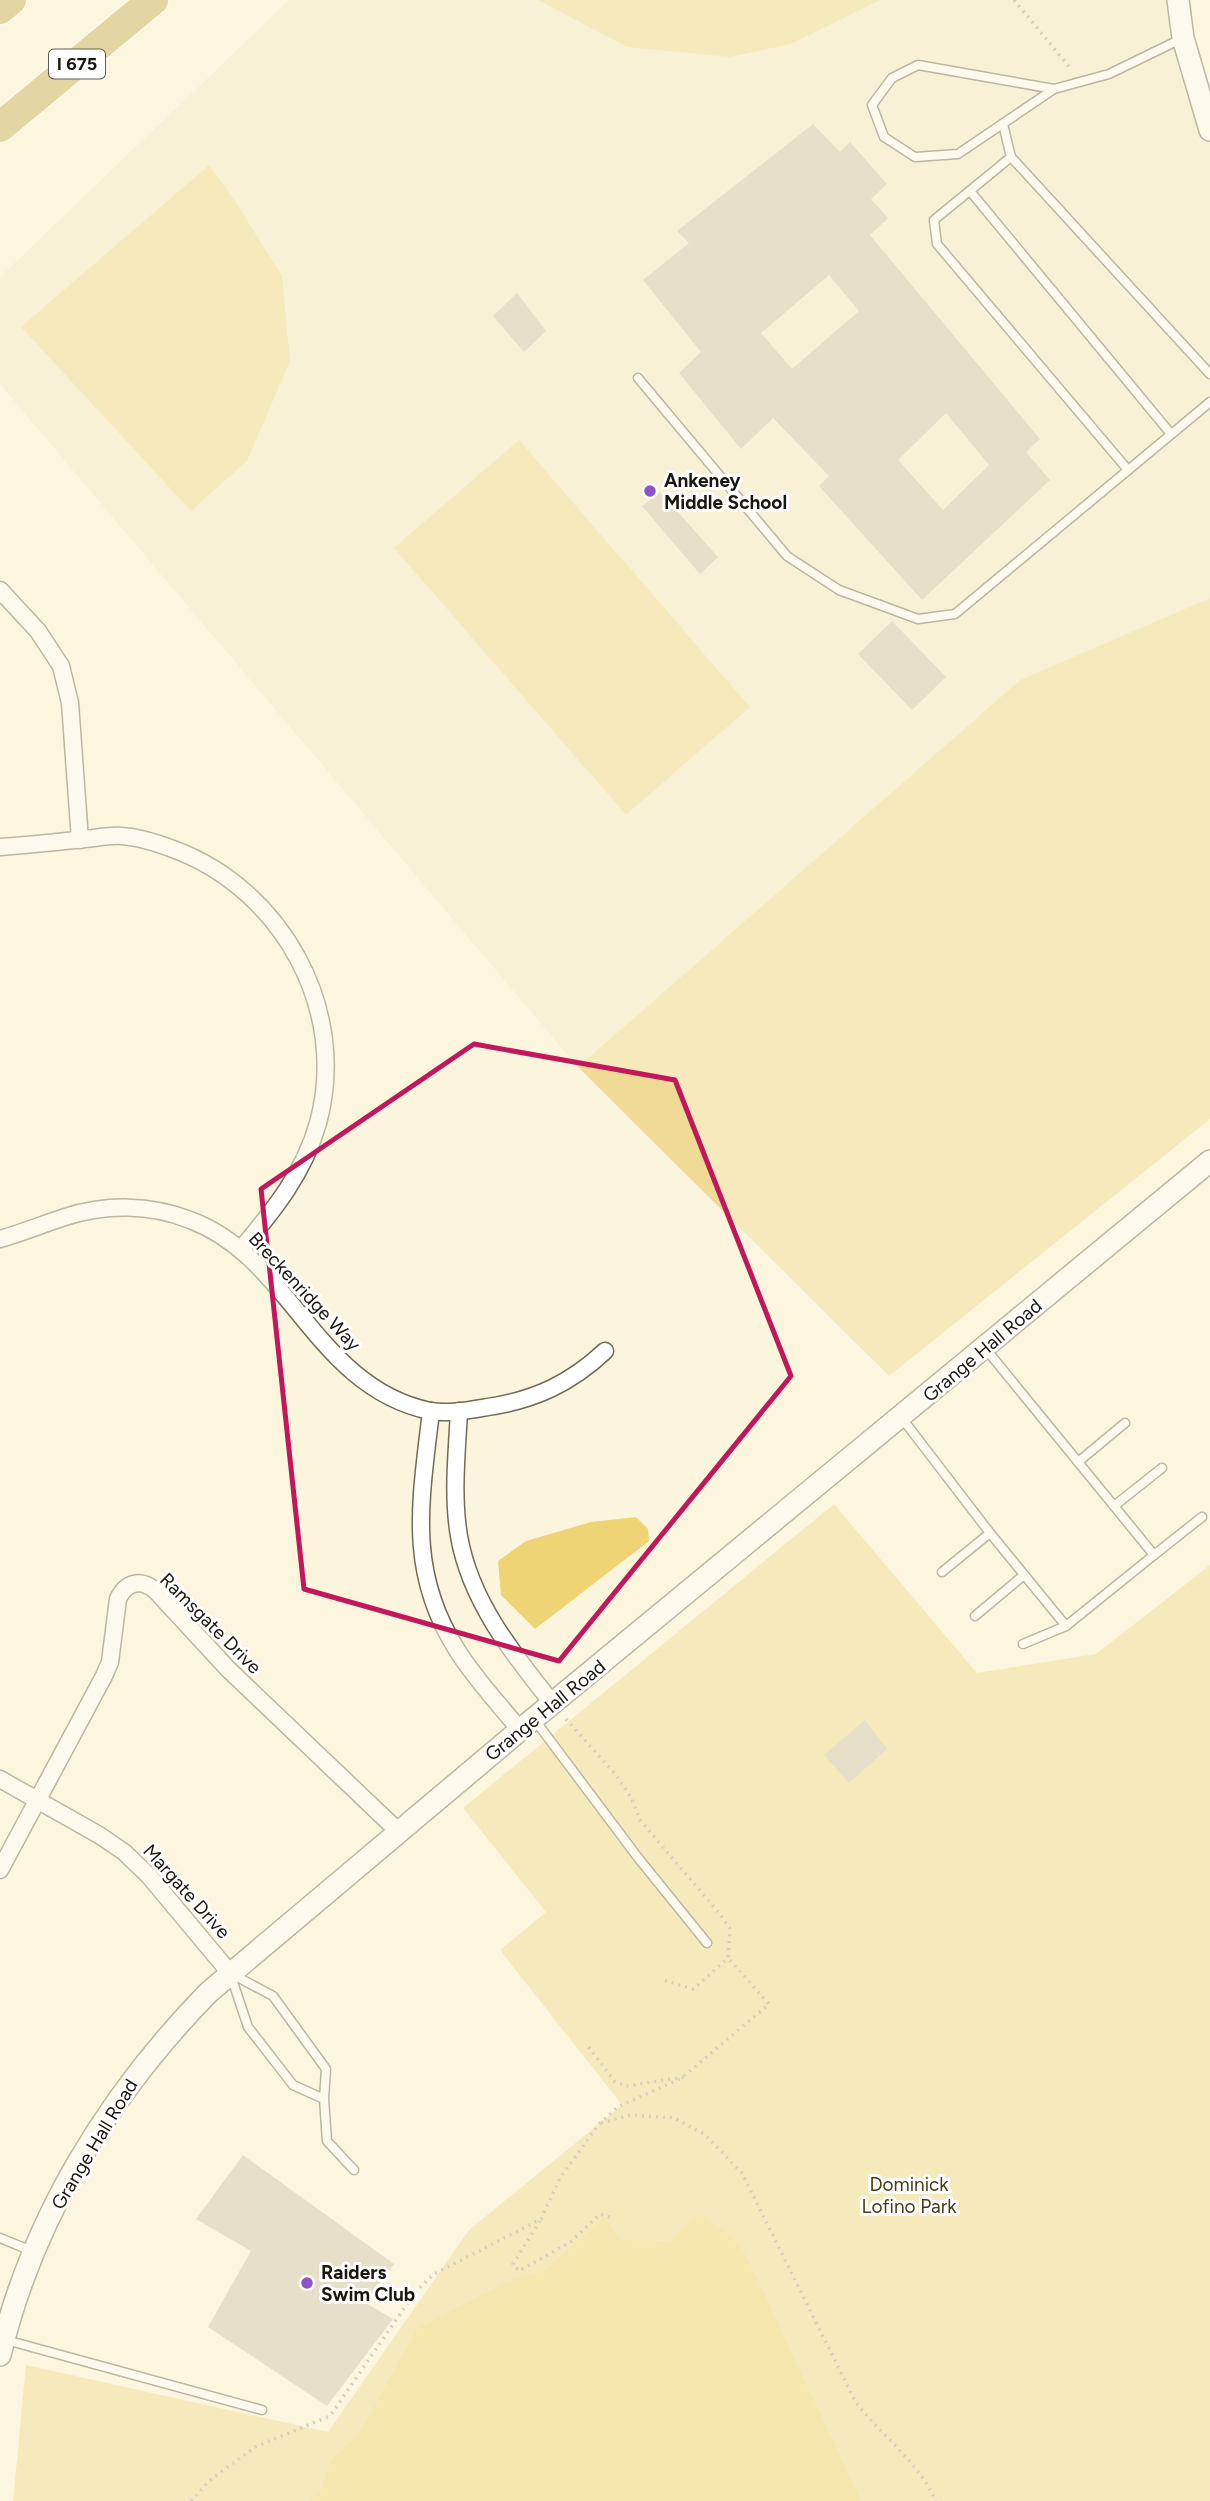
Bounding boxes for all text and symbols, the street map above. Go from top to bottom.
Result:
road number: I 675 [49,50,105,78]
place label: Ankeney Middle School [664,469,787,514]
marker: Ankeney Middle School [642,483,658,499]
street label: Breckenridge Way [244,1227,366,1355]
street label: Grange Hall Road [918,1294,1046,1407]
street label: Ramsgate Drive [155,1568,266,1679]
street label: Grange Hall Road [481,1655,610,1766]
street label: Margate Drive [138,1839,235,1943]
street label: Grange Hall Road [46,2075,142,2214]
park label: Dominick Lofino Park [862,2173,957,2218]
place label: Raiders Swim Club [321,2261,415,2306]
marker: Raiders Swim Club [299,2275,315,2291]

